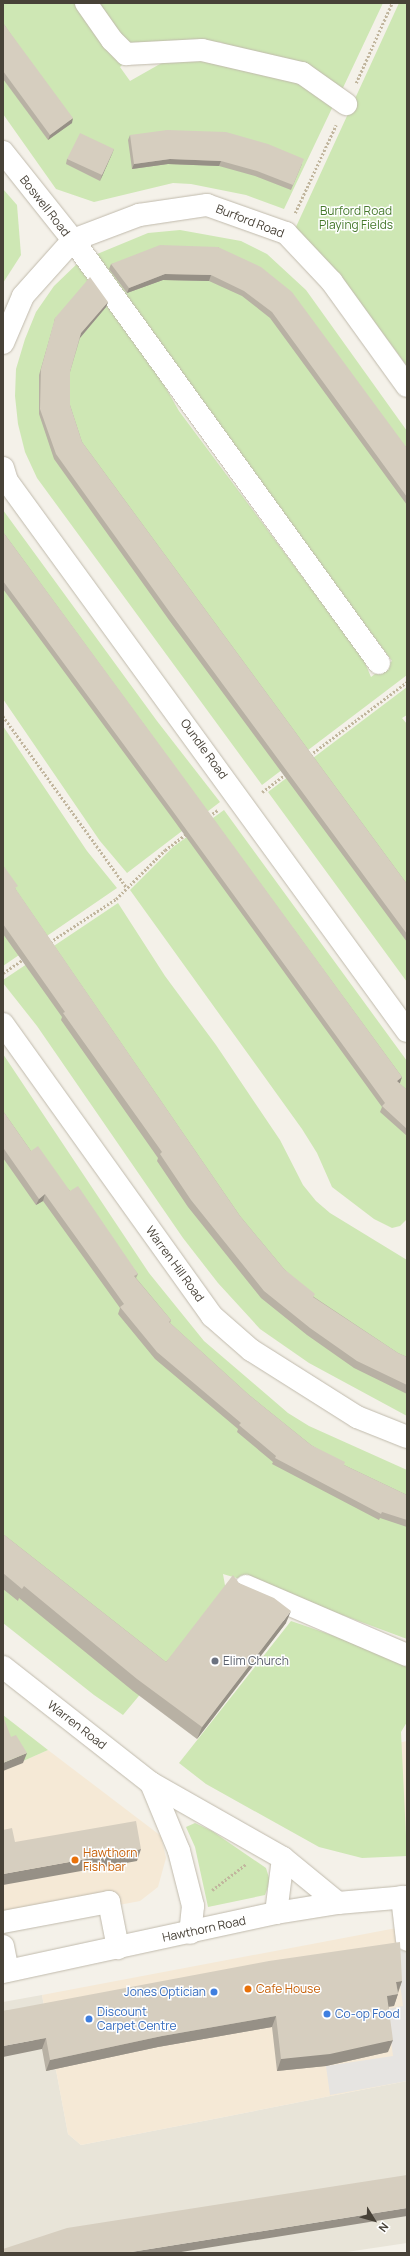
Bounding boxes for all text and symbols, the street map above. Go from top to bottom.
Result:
street label: Boswell Road [17,173,73,239]
street label: Burford Road [214,201,286,241]
park label: Burford Road Playing Fields [319,204,393,232]
street label: Oundle Road [177,716,231,782]
street label: Warren Hill Road [143,1223,207,1305]
place label: Elim Church [223,1654,289,1668]
marker: Elim Church [210,1656,220,1666]
street label: Warren Road [45,1698,109,1752]
place label: Hawthorn Fish bar [83,1846,137,1874]
marker: Hawthorn Fish bar [70,1855,80,1865]
street label: Hawthorn Road [161,1913,247,1945]
place label: Cafe House [256,1982,320,1996]
marker: Cafe House [243,1984,253,1994]
place label: Jones Optician [124,1985,206,1999]
marker: Jones Optician [209,1987,219,1997]
place label: Discount Carpet Centre [97,2005,176,2033]
place label: Co-op Food [335,2007,399,2021]
marker: Co-op Food [322,2009,332,2019]
marker: Discount Carpet Centre [84,2014,94,2024]
north arrow [354,2200,394,2240]
text: N [376,2220,392,2235]

